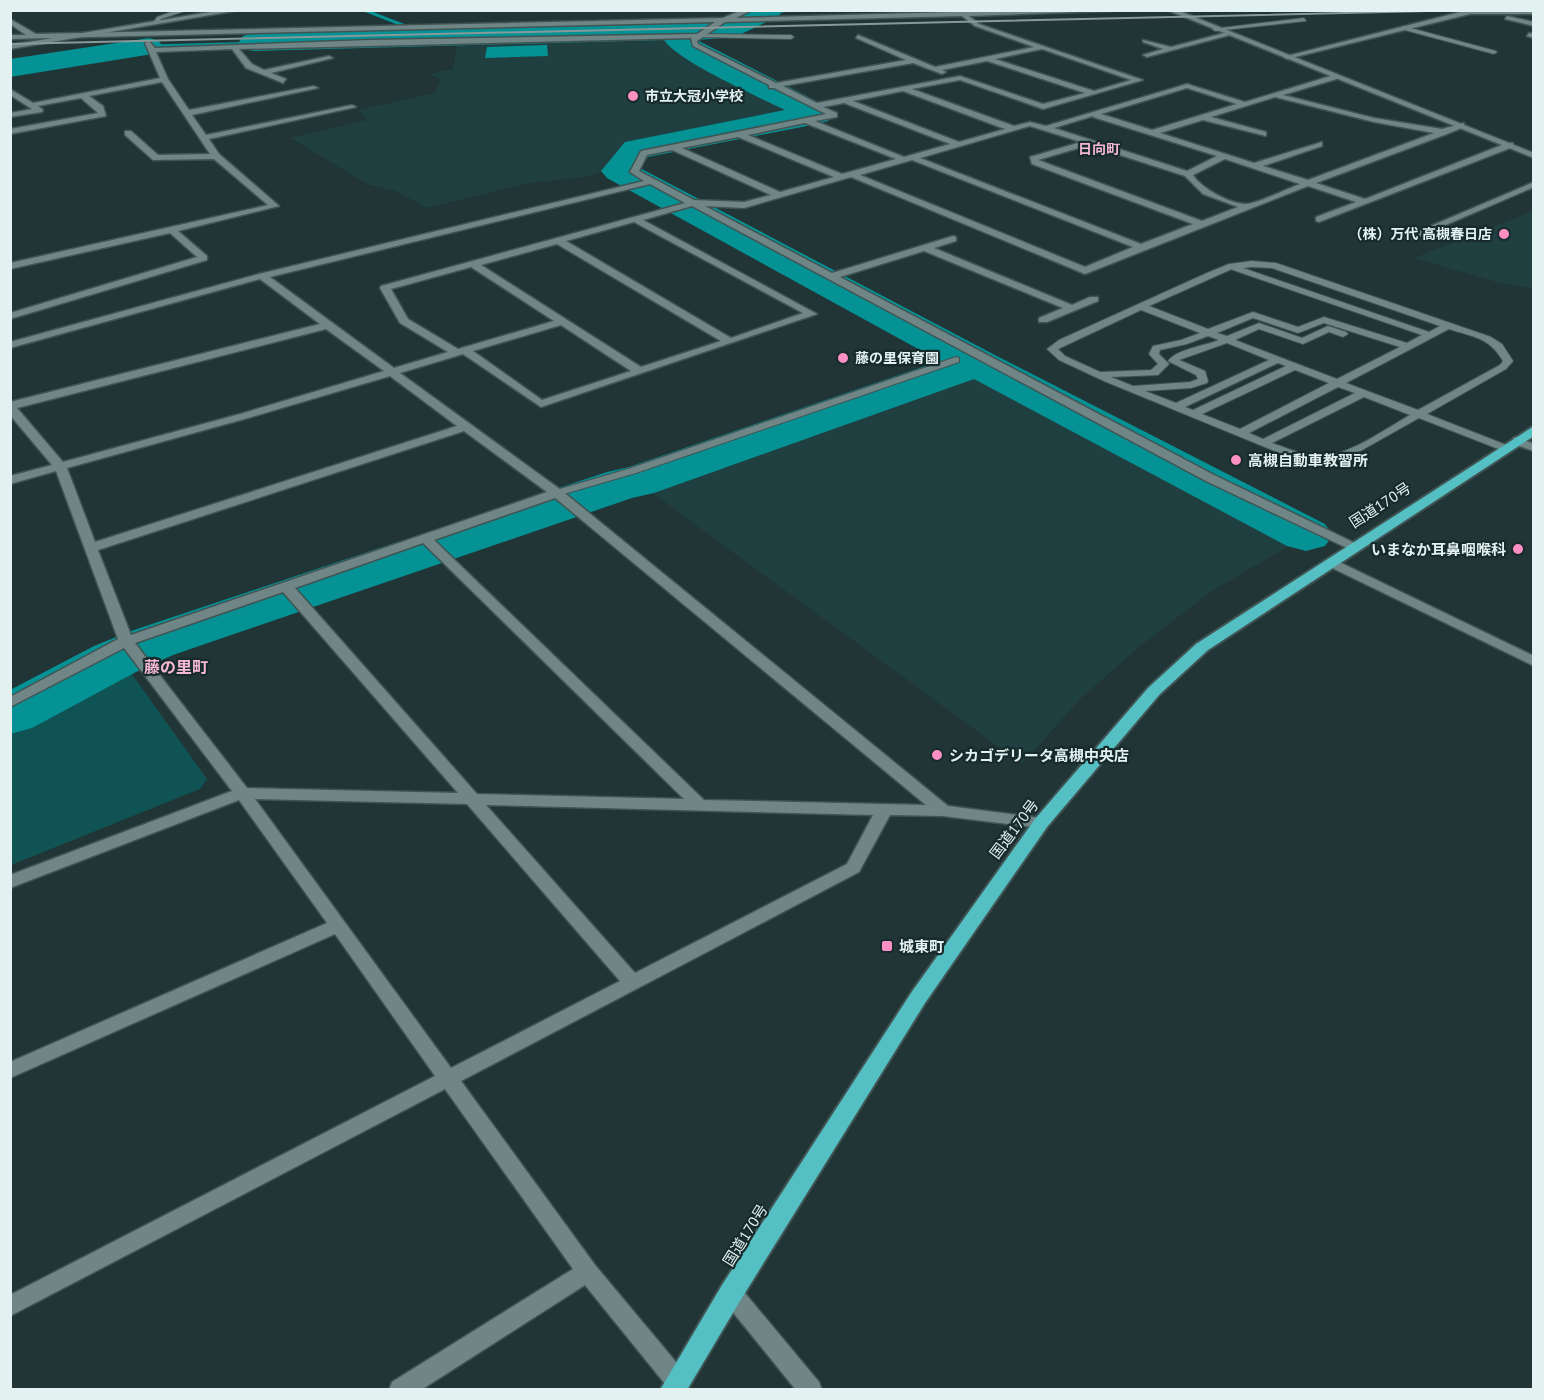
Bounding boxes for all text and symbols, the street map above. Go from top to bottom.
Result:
place label: 市立大冠小学校 [645,87,743,105]
marker: 市立大冠小学校 [626,89,640,103]
district label: 日向町 [1078,140,1120,158]
place label: （株）万代 高槻春日店 [1348,225,1492,243]
marker: （株）万代 高槻春日店 [1497,227,1511,241]
place label: 藤の里保育園 [855,349,939,367]
marker: 藤の里保育園 [836,351,850,365]
place label: 高槻自動車教習所 [1248,451,1368,470]
marker: 高槻自動車教習所 [1229,453,1243,467]
street label: 国道170号 [1346,478,1414,532]
place label: いまなか耳鼻咽喉科 [1371,540,1506,559]
marker: いまなか耳鼻咽喉科 [1511,542,1525,556]
district label: 藤の里町 [144,657,208,677]
place label: シカゴデリータ高槻中央店 [949,746,1129,765]
marker: シカゴデリータ高槻中央店 [930,748,944,762]
street label: 国道170号 [985,796,1043,862]
place label: 城東町 [899,937,944,956]
marker: 城東町 [880,939,894,953]
street label: 国道170号 [719,1200,771,1270]

